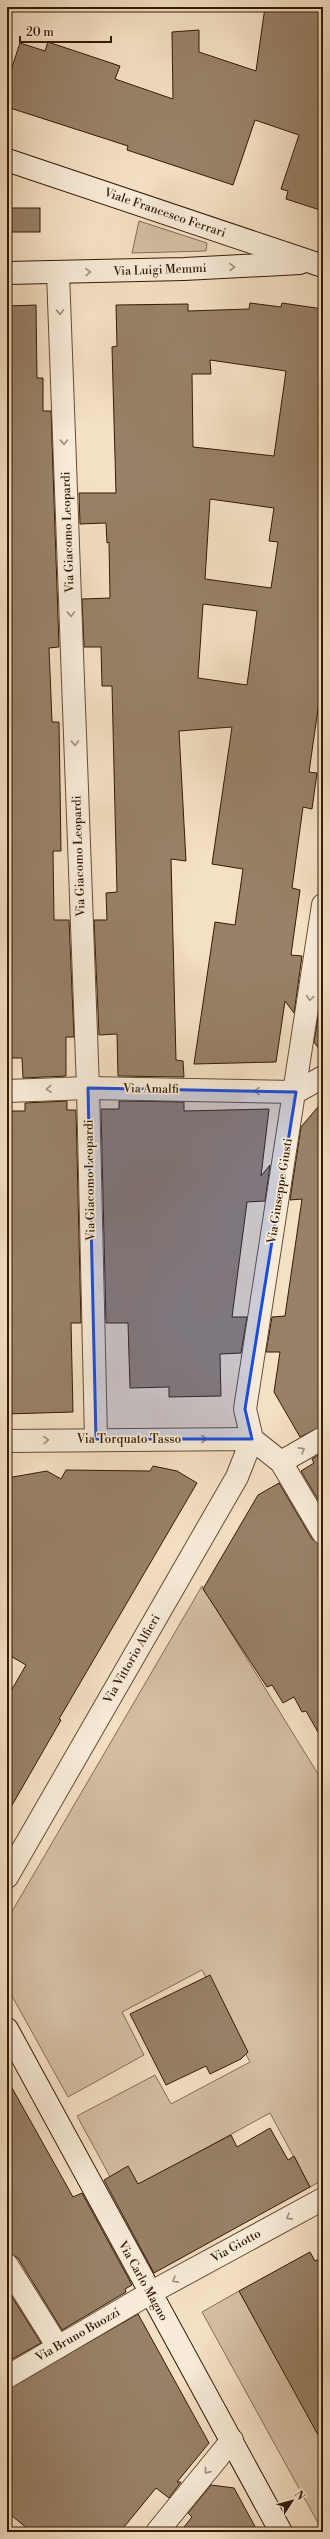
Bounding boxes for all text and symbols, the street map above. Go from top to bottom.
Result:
scale bar [20,18,111,44]
text: 20 m [26,25,54,40]
street label: Viale Francesco Ferrari [101,185,228,241]
street label: Via Luigi Memmi [112,261,207,279]
one-way arrow [229,263,235,271]
one-way arrow [85,268,91,276]
one-way arrow [55,309,64,315]
one-way arrow [60,439,69,445]
street label: Via Giacomo Leopardi [58,471,78,594]
one-way arrow [66,611,75,617]
one-way arrow [71,740,80,747]
street label: Via Giacomo Leopardi [69,795,89,918]
one-way arrow [306,994,315,1001]
street label: Via Amalfi [122,1081,180,1097]
one-way arrow [46,1085,52,1093]
one-way arrow [254,1087,260,1095]
street label: Via Giacomo Leopardi [81,1119,99,1242]
street label: Via Giuseppe Giusti [264,1137,296,1246]
street label: Via Torquato Tasso [76,1432,181,1447]
one-way arrow [201,1435,207,1443]
one-way arrow [43,1436,49,1445]
one-way arrow [298,1447,305,1454]
street label: Via Vittorio Alfieri [100,1612,164,1707]
one-way arrow [286,2213,293,2220]
street label: Via Giotto [207,2226,264,2266]
street label: Via Carlo Magno [114,2237,171,2324]
one-way arrow [172,2275,179,2282]
street label: Via Bruno Buozzi [32,2305,123,2366]
one-way arrow [205,2466,212,2473]
north arrow [272,2481,312,2521]
text: N [291,2488,308,2504]

